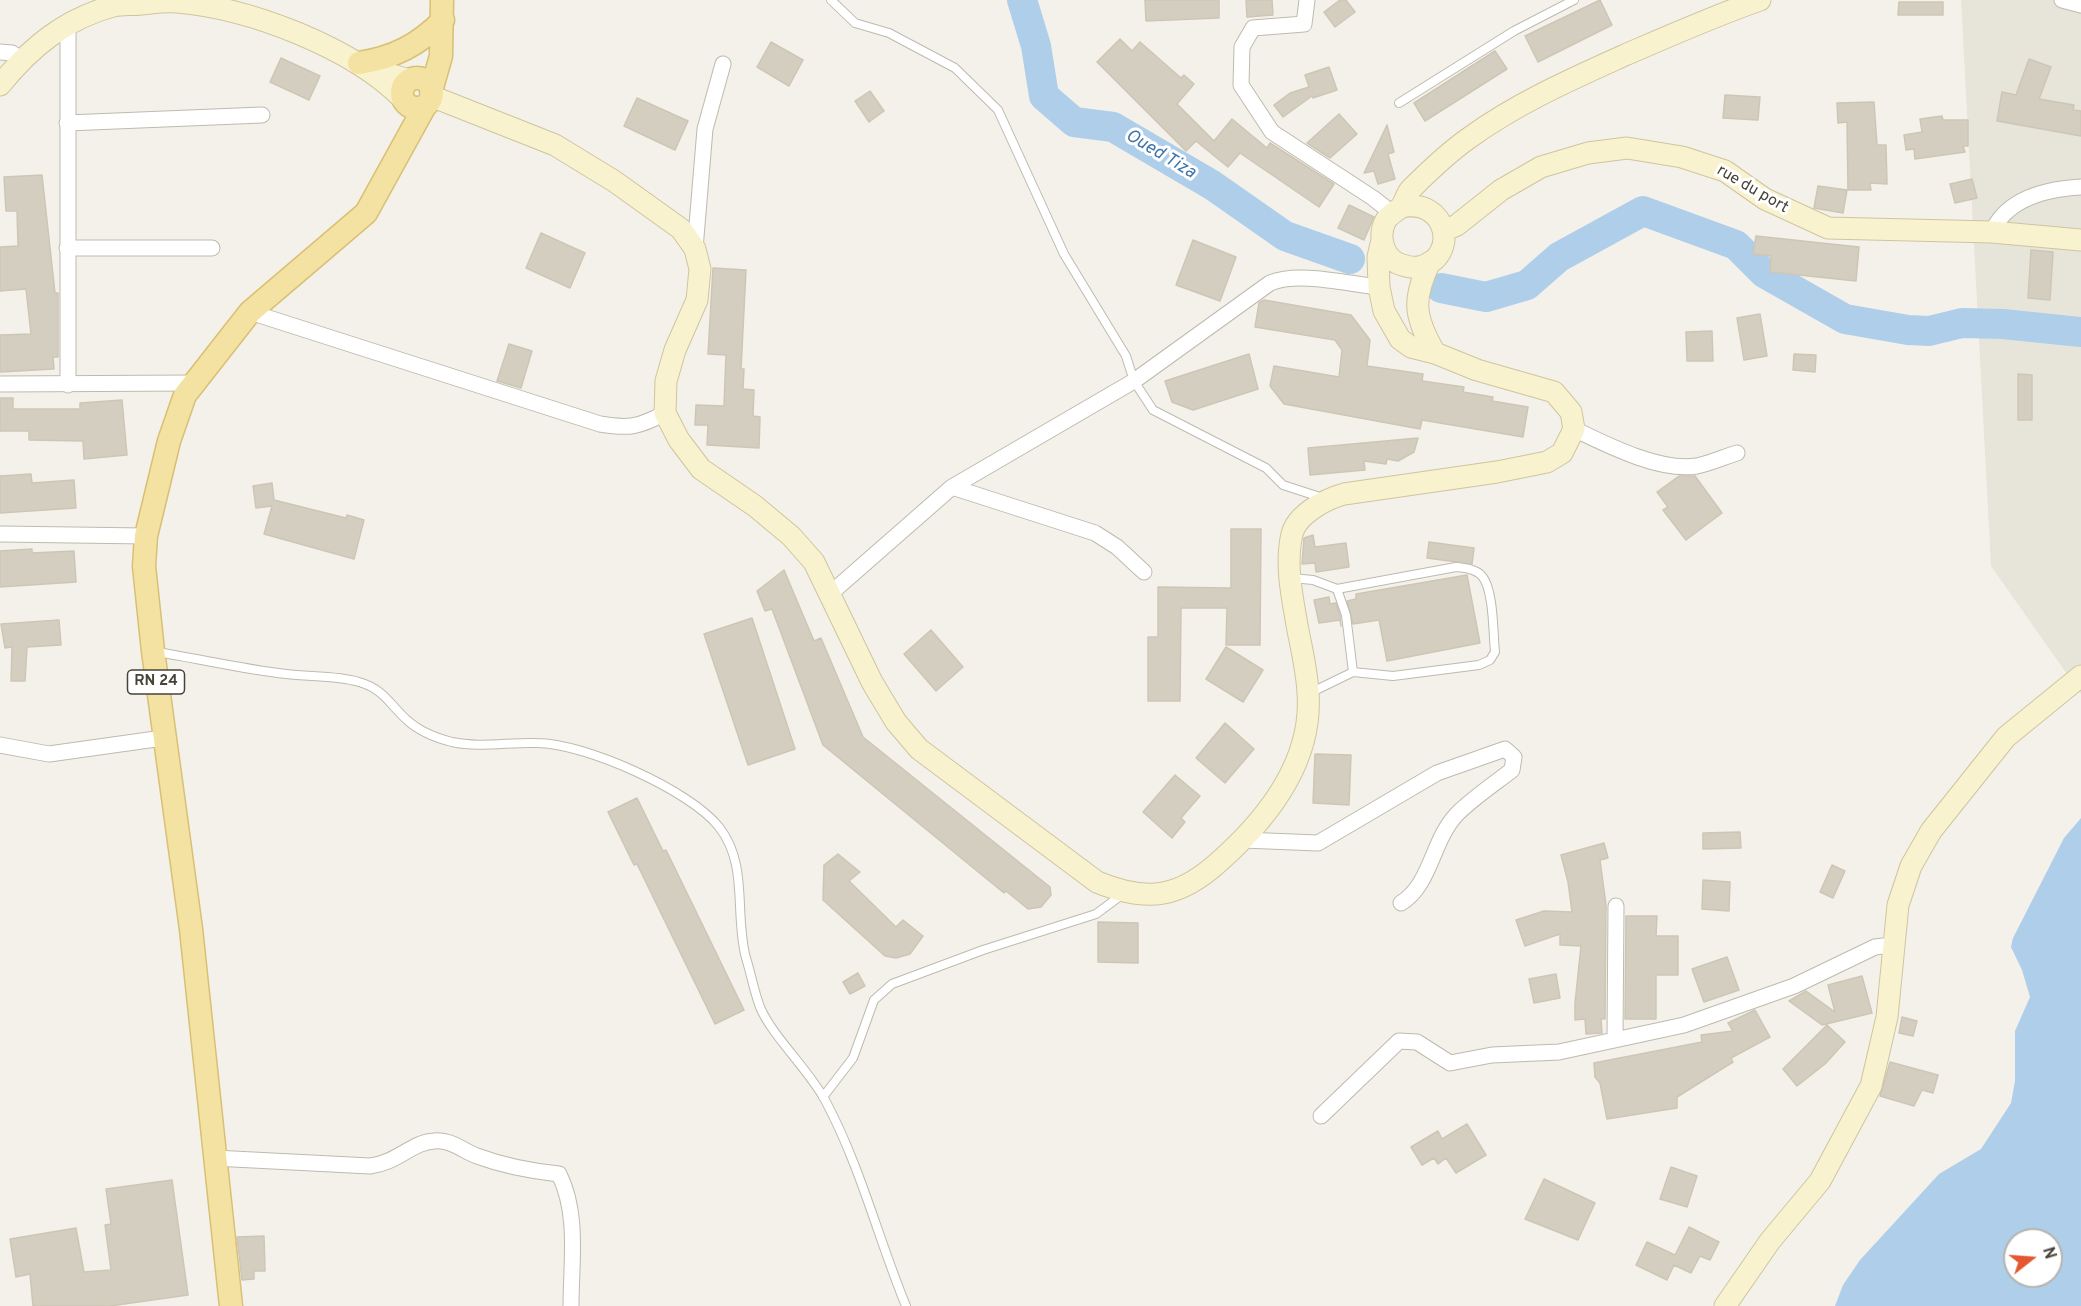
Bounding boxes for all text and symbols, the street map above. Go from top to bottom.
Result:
water label: Oued Tiza [1121,126,1199,184]
street label: rue du port [1713,162,1791,218]
road number: RN 24 [128,670,184,694]
north arrow [2003,1228,2063,1288]
text: N [2037,1245,2060,1262]

